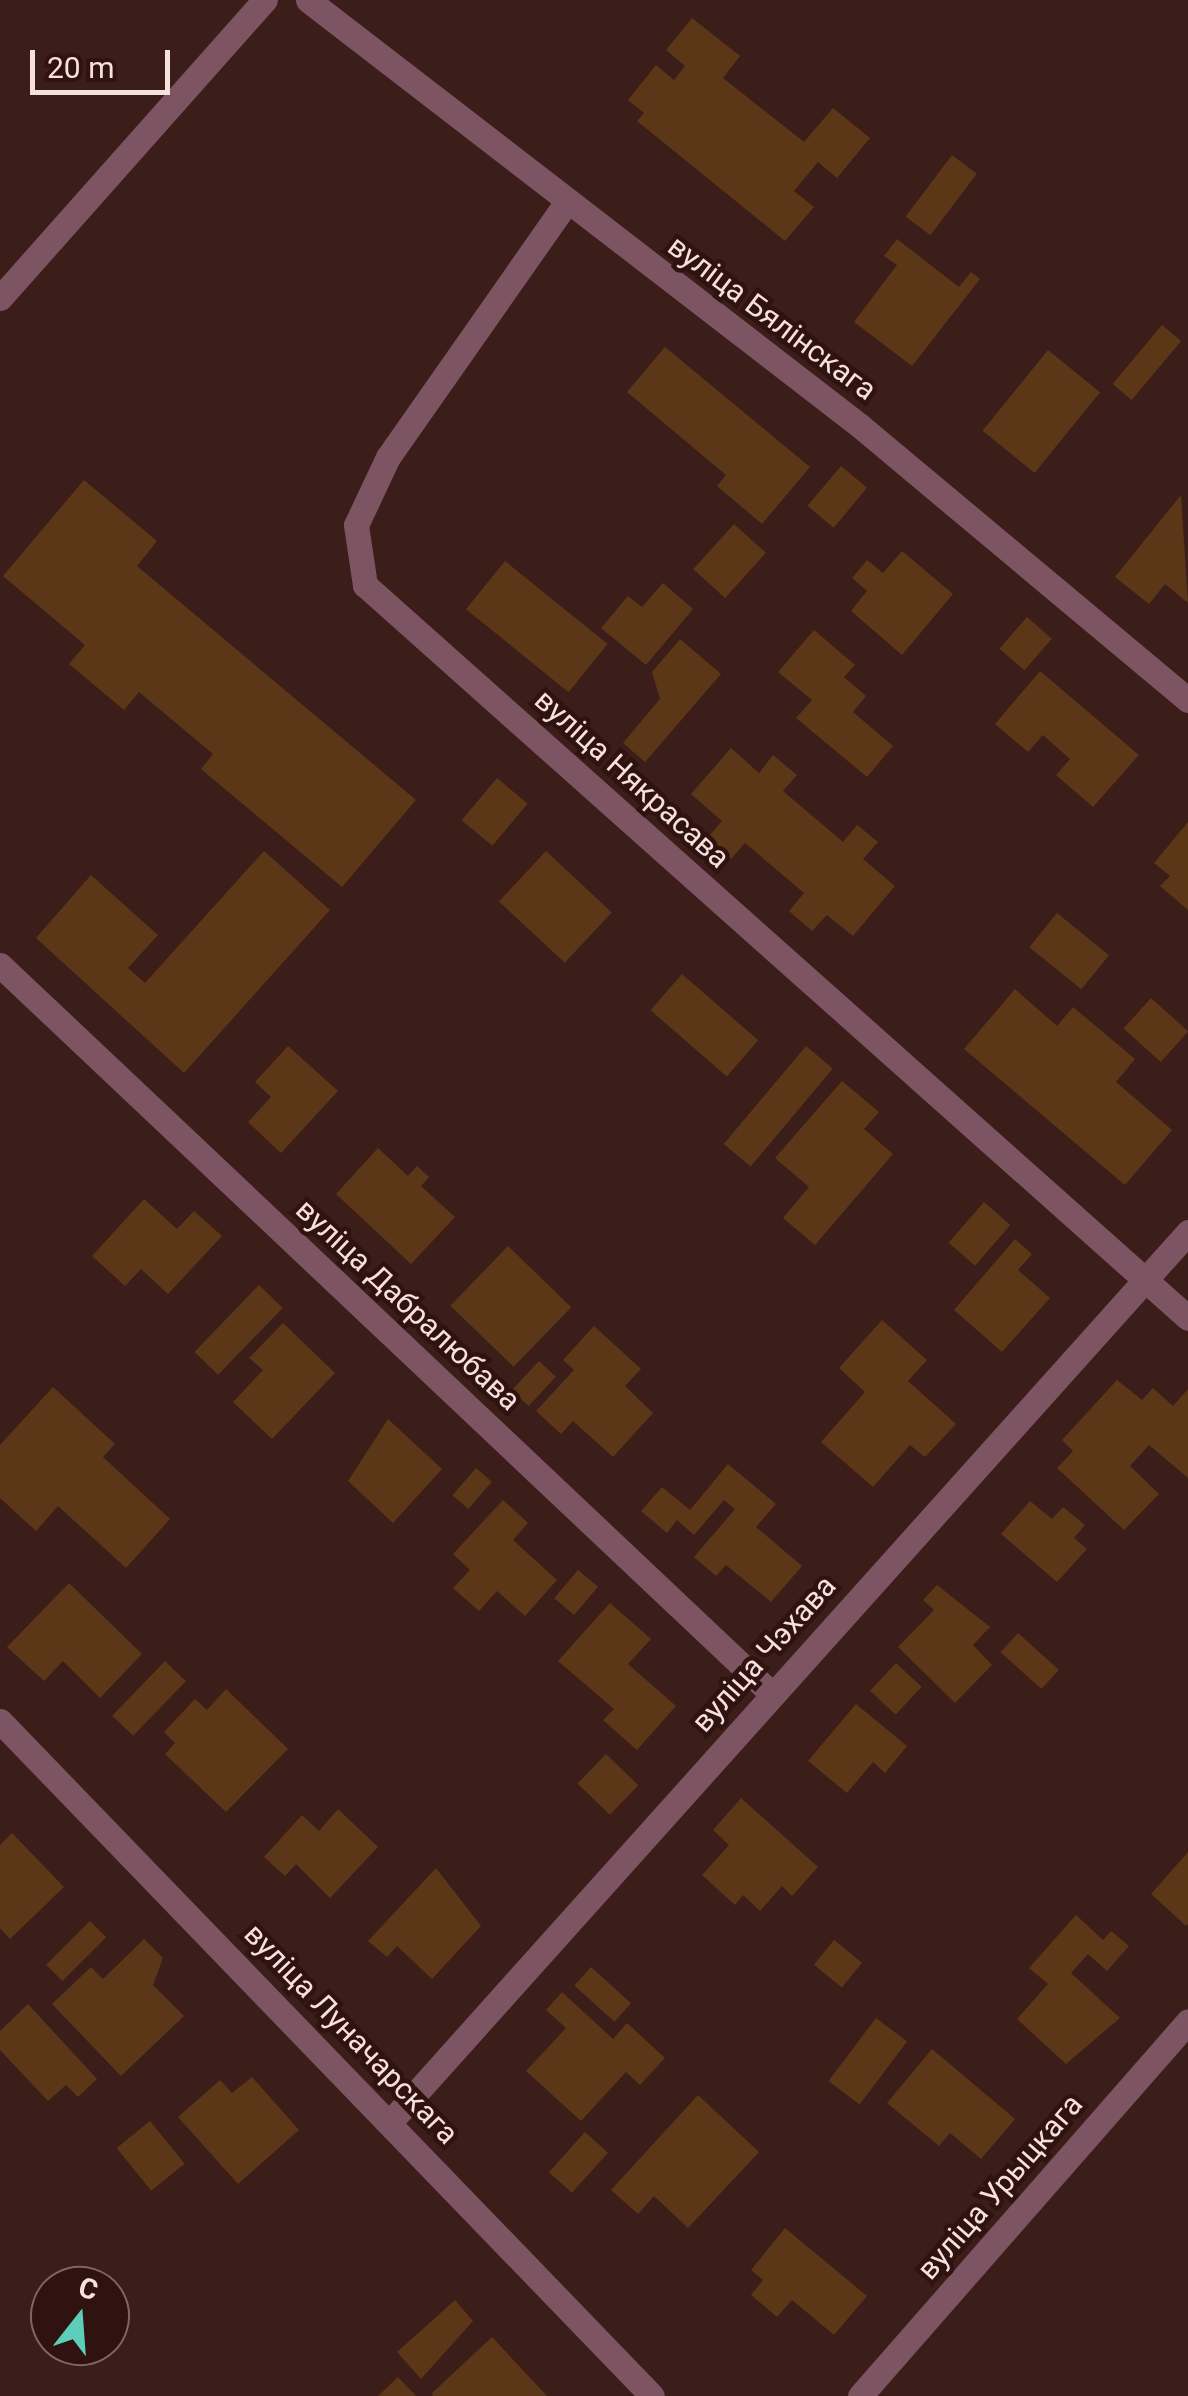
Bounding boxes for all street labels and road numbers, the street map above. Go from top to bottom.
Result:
street label: вуліца Бялінскага [661,228,883,408]
street label: вуліца Някрасава [527,682,737,876]
street label: вуліца Дабралюбава [288,1192,528,1418]
street label: вуліца Чэхава [684,1568,844,1740]
street label: вуліца Луначарскага [236,1916,466,2152]
street label: вуліца Урыцкага [910,2087,1090,2287]

